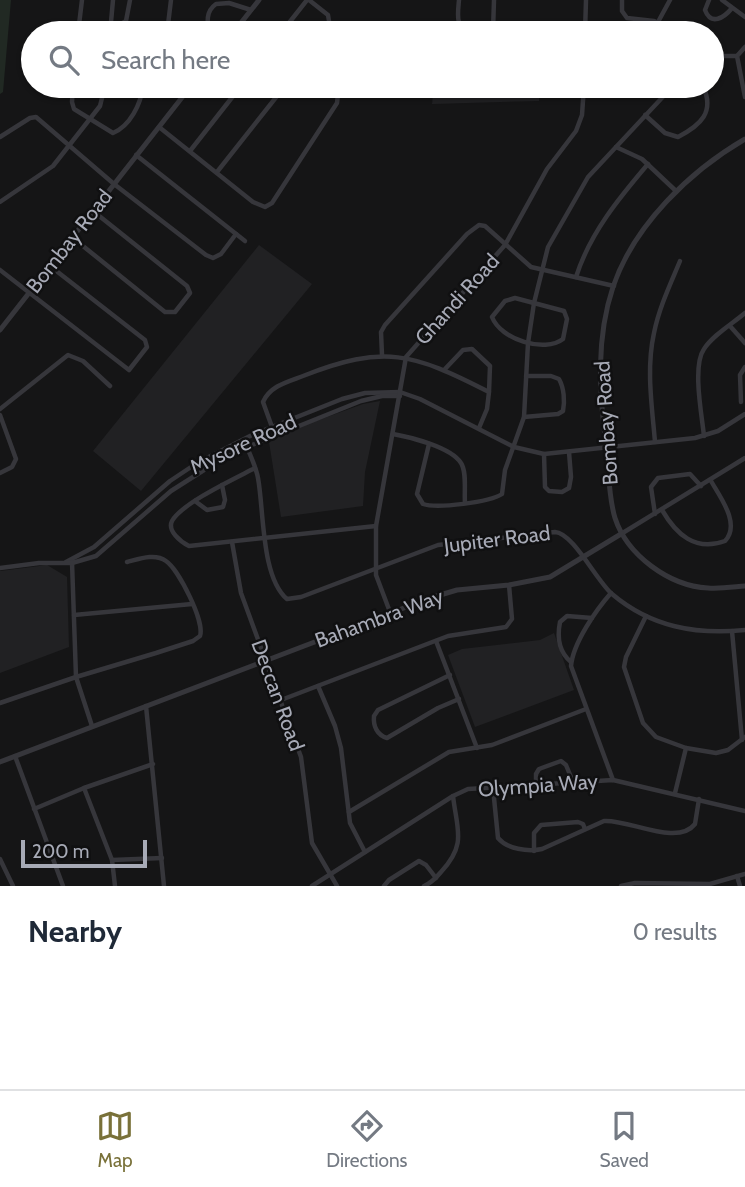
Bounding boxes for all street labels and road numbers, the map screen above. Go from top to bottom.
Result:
street label: Bombay Road [21,184,117,298]
street label: Ghandi Road [410,248,504,350]
street label: Bombay Road [589,360,623,486]
street label: Mysore Road [186,408,300,480]
street label: Jupiter Road [441,520,552,558]
street label: Bahambra Way [311,583,447,653]
street label: Deccan Road [246,636,310,754]
street label: Olympia Way [477,768,599,802]

